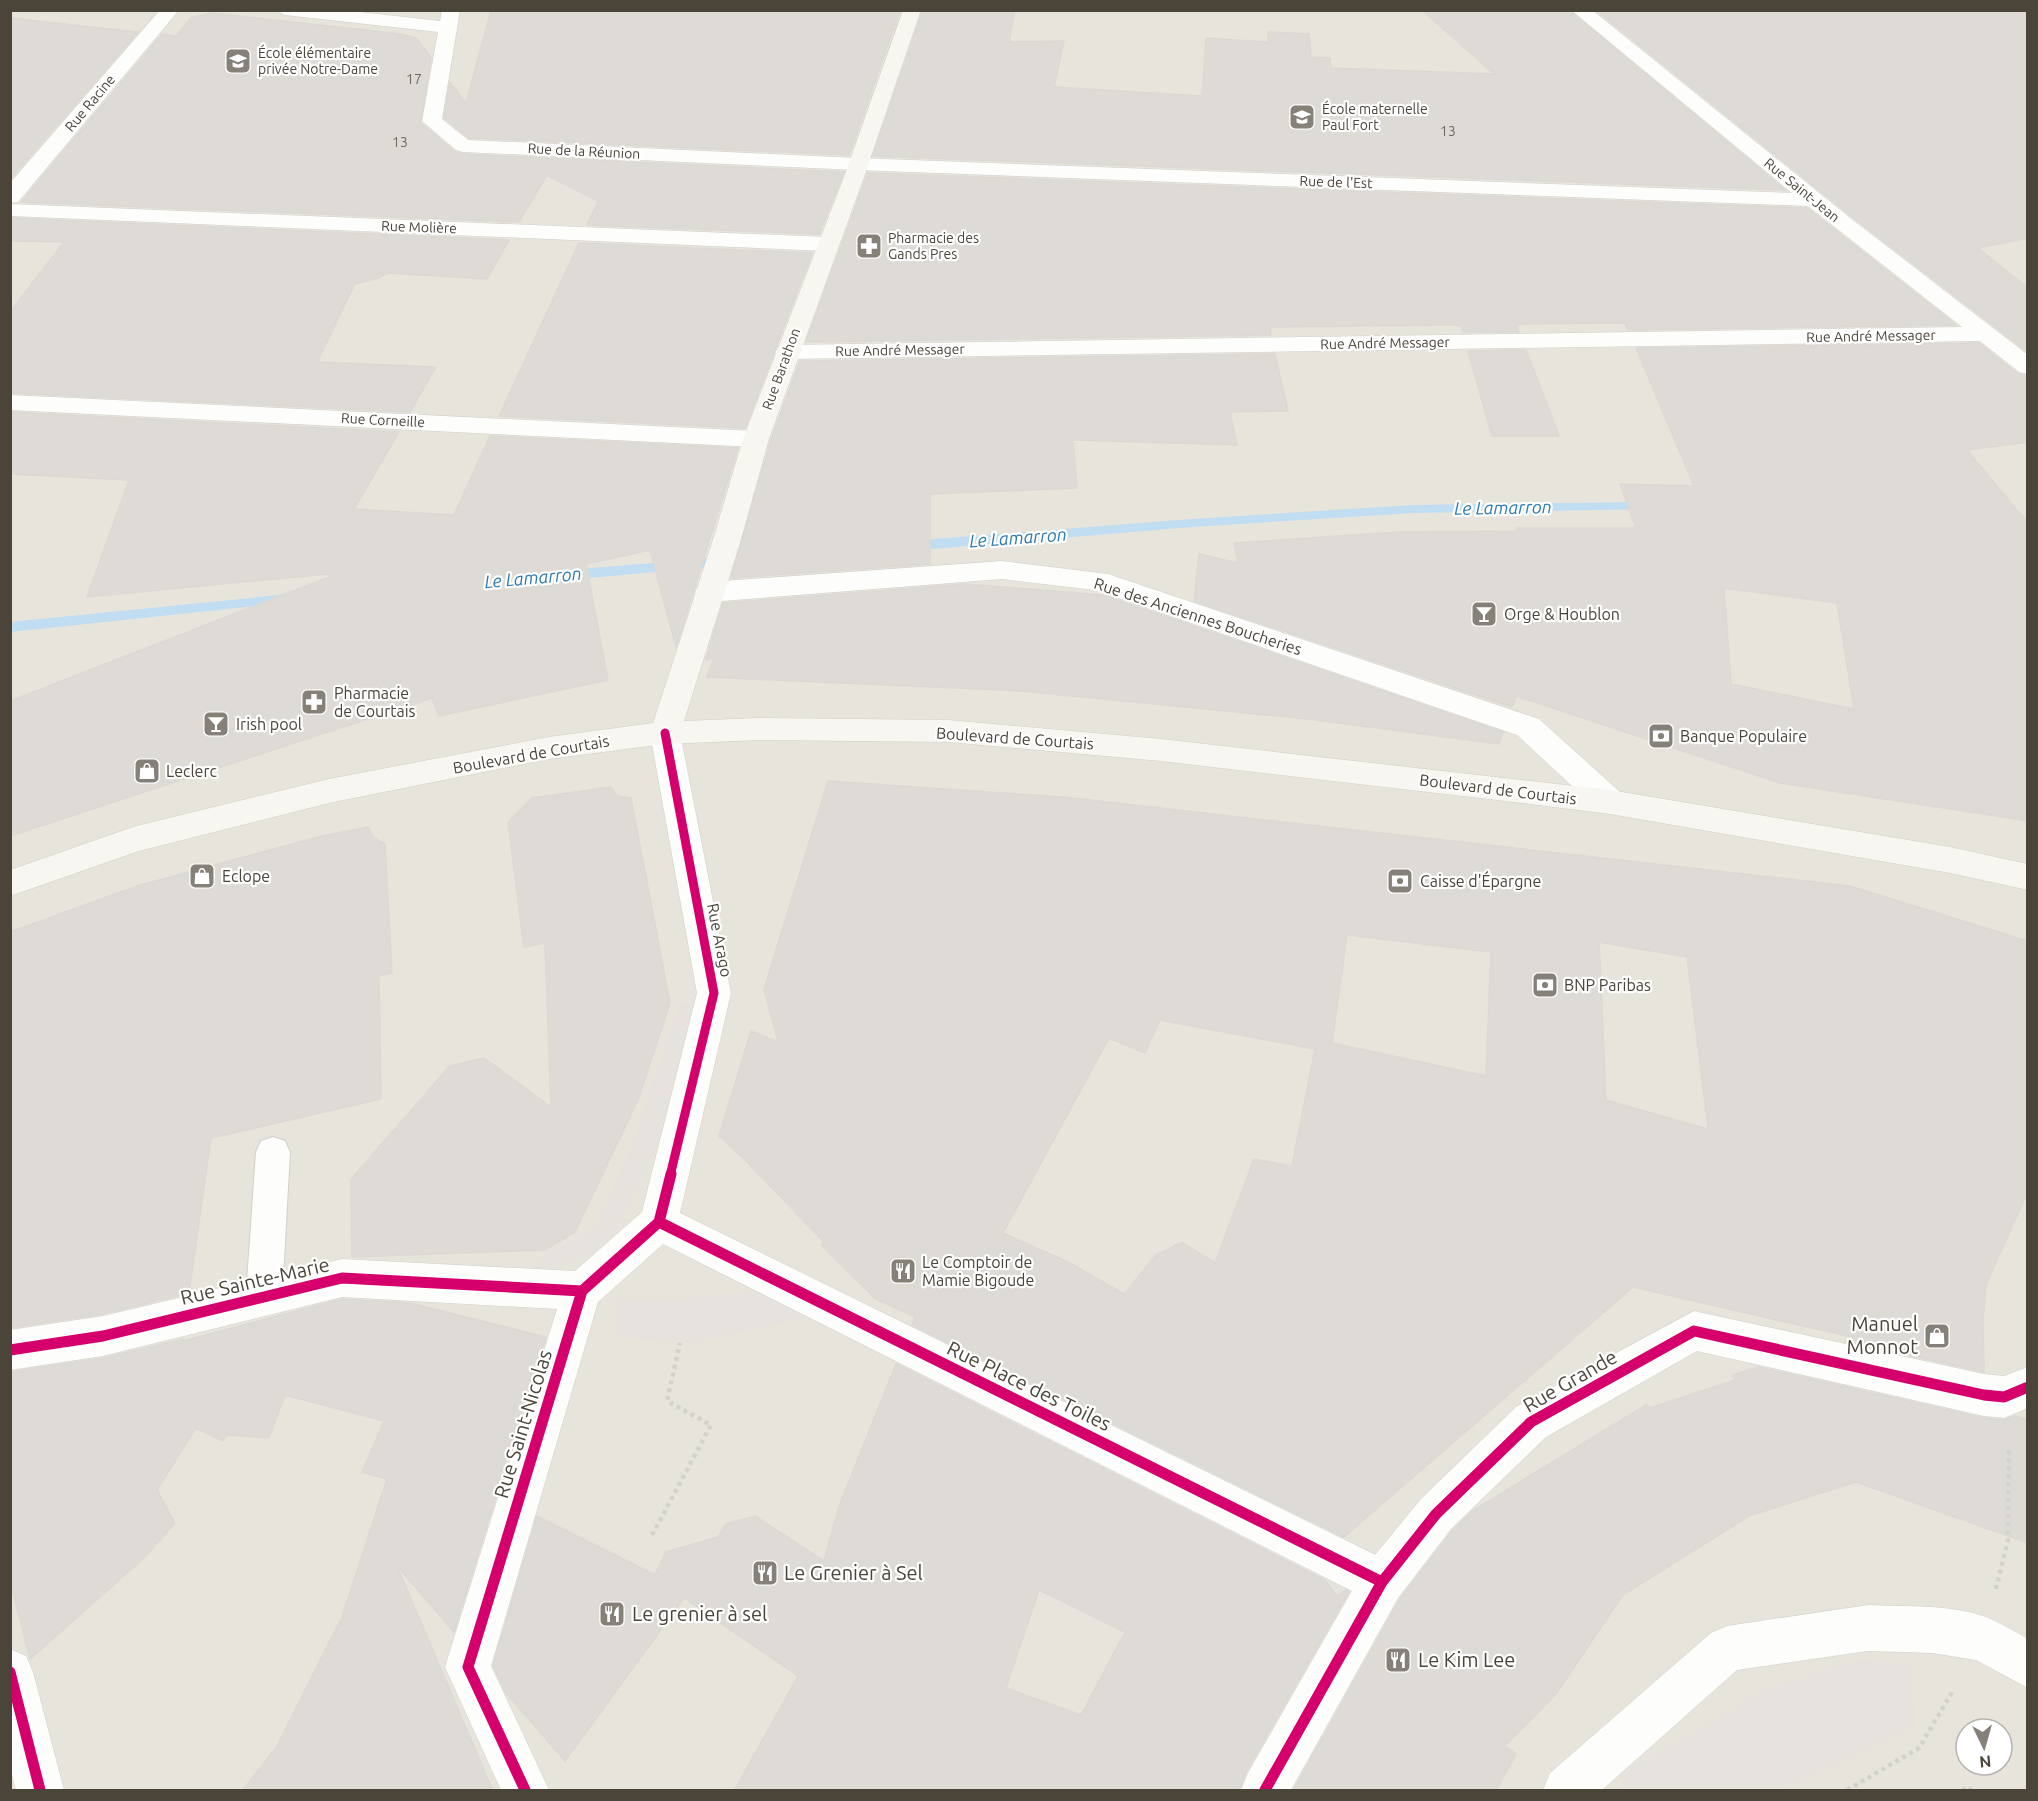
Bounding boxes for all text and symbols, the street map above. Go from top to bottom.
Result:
place label: École élémentaire privée Notre-Dame [258,44,378,77]
school or university icon: École élémentaire privée Notre-Dame [223,46,253,76]
street label: Rue Racine [62,71,118,135]
house number: 17 [406,71,422,87]
place label: École maternelle Paul Fort [1322,100,1428,133]
school or university icon: École maternelle Paul Fort [1287,102,1317,132]
house number: 13 [1440,123,1456,139]
house number: 13 [392,134,408,150]
street label: Rue de la Réunion [527,140,641,162]
street label: Rue Saint-Jean [1761,155,1843,225]
street label: Rue de l'Est [1299,173,1373,191]
street label: Rue Molière [381,218,457,236]
place label: Pharmacie des Gands Pres [888,230,979,262]
pharmacy icon: Pharmacie des Gands Pres [854,231,884,261]
street label: Rue Barathon [759,326,803,412]
street label: Rue André Messager [1806,327,1937,345]
street label: Rue André Messager [1320,334,1451,352]
street label: Rue André Messager [835,341,966,359]
street label: Rue Corneille [341,410,425,430]
water label: Le Lamarron [1454,496,1552,518]
water label: Le Lamarron [969,524,1067,550]
water label: Le Lamarron [483,563,582,591]
street label: Rue des Anciennes Boucheries [1092,574,1304,658]
bar icon: Orge & Houblon [1469,599,1499,629]
place label: Orge & Houblon [1504,605,1620,623]
place label: Pharmacie de Courtais [334,684,416,720]
pharmacy icon: Pharmacie de Courtais [299,687,329,717]
bar icon: Irish pool [201,709,231,739]
place label: Irish pool [236,715,302,733]
bank icon: Banque Populaire [1646,721,1676,751]
street label: Boulevard de Courtais [935,724,1095,753]
place label: Banque Populaire [1680,727,1807,745]
street label: Boulevard de Courtais [451,731,611,777]
shop icon: Leclerc [132,756,162,786]
place label: Leclerc [166,762,217,780]
street label: Boulevard de Courtais [1418,770,1578,808]
shop icon: Eclope [187,861,217,891]
bank icon: Caisse d'Épargne [1385,866,1415,896]
place label: Eclope [222,867,270,885]
place label: Caisse d'Épargne [1420,870,1541,890]
street label: Rue Arago [704,902,736,978]
bank icon: BNP Paribas [1530,970,1560,1000]
place label: BNP Paribas [1564,976,1651,994]
street label: Rue Sainte-Marie [178,1252,332,1309]
place label: Le Comptoir de Mamie Bigoude [922,1253,1034,1289]
restaurant icon: Le Comptoir de Mamie Bigoude [888,1256,918,1286]
place label: Manuel Monnot [1847,1312,1918,1358]
shop icon: Manuel Monnot [1922,1321,1952,1351]
street label: Rue Place des Toiles [943,1336,1115,1435]
street label: Rue Grande [1519,1344,1621,1417]
street label: Rue Saint-Nicolas [489,1347,556,1501]
restaurant icon: Le Grenier à Sel [750,1558,780,1588]
place label: Le Grenier à Sel [784,1561,923,1584]
restaurant icon: Le grenier à sel [597,1599,627,1629]
place label: Le grenier à sel [632,1602,767,1625]
restaurant icon: Le Kim Lee [1383,1645,1413,1675]
place label: Le Kim Lee [1418,1648,1515,1671]
north arrow [1954,1717,2014,1777]
text: N [1979,1752,1992,1771]

